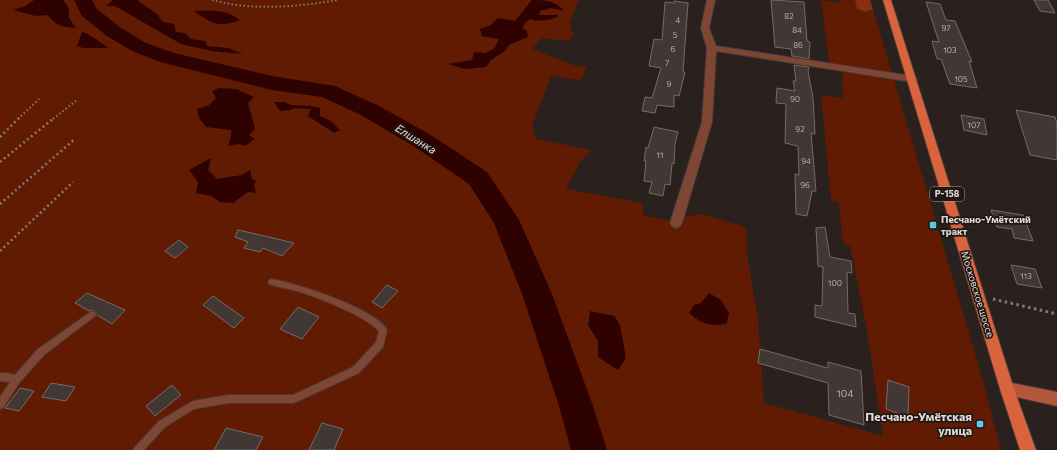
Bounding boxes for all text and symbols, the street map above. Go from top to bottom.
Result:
house number: 82 [784,11,794,21]
house number: 4 [676,15,681,25]
house number: 97 [941,23,951,33]
house number: 84 [792,25,802,35]
house number: 5 [673,30,678,40]
house number: 86 [793,40,803,50]
house number: 6 [671,44,676,54]
house number: 103 [943,45,957,55]
house number: 7 [665,58,669,68]
house number: 105 [954,74,968,84]
house number: 9 [667,79,672,89]
house number: 90 [790,94,800,104]
house number: 107 [968,120,980,130]
water label: Елшанка [394,121,439,156]
house number: 92 [795,124,805,134]
house number: 11 [657,150,663,160]
house number: 94 [801,156,811,166]
house number: 96 [800,180,810,190]
road number: Р-158 [930,187,964,201]
place label: Песчано-Умётский тракт [941,213,1031,237]
marker: Песчано-Умётский тракт [928,220,938,230]
street label: Московское шоссе [959,249,997,339]
house number: 113 [1020,271,1032,281]
house number: 100 [828,278,842,288]
house number: 104 [837,387,853,399]
place label: Песчано-Умётская улица [865,409,972,437]
marker: Песчано-Умётская улица [975,419,985,429]

